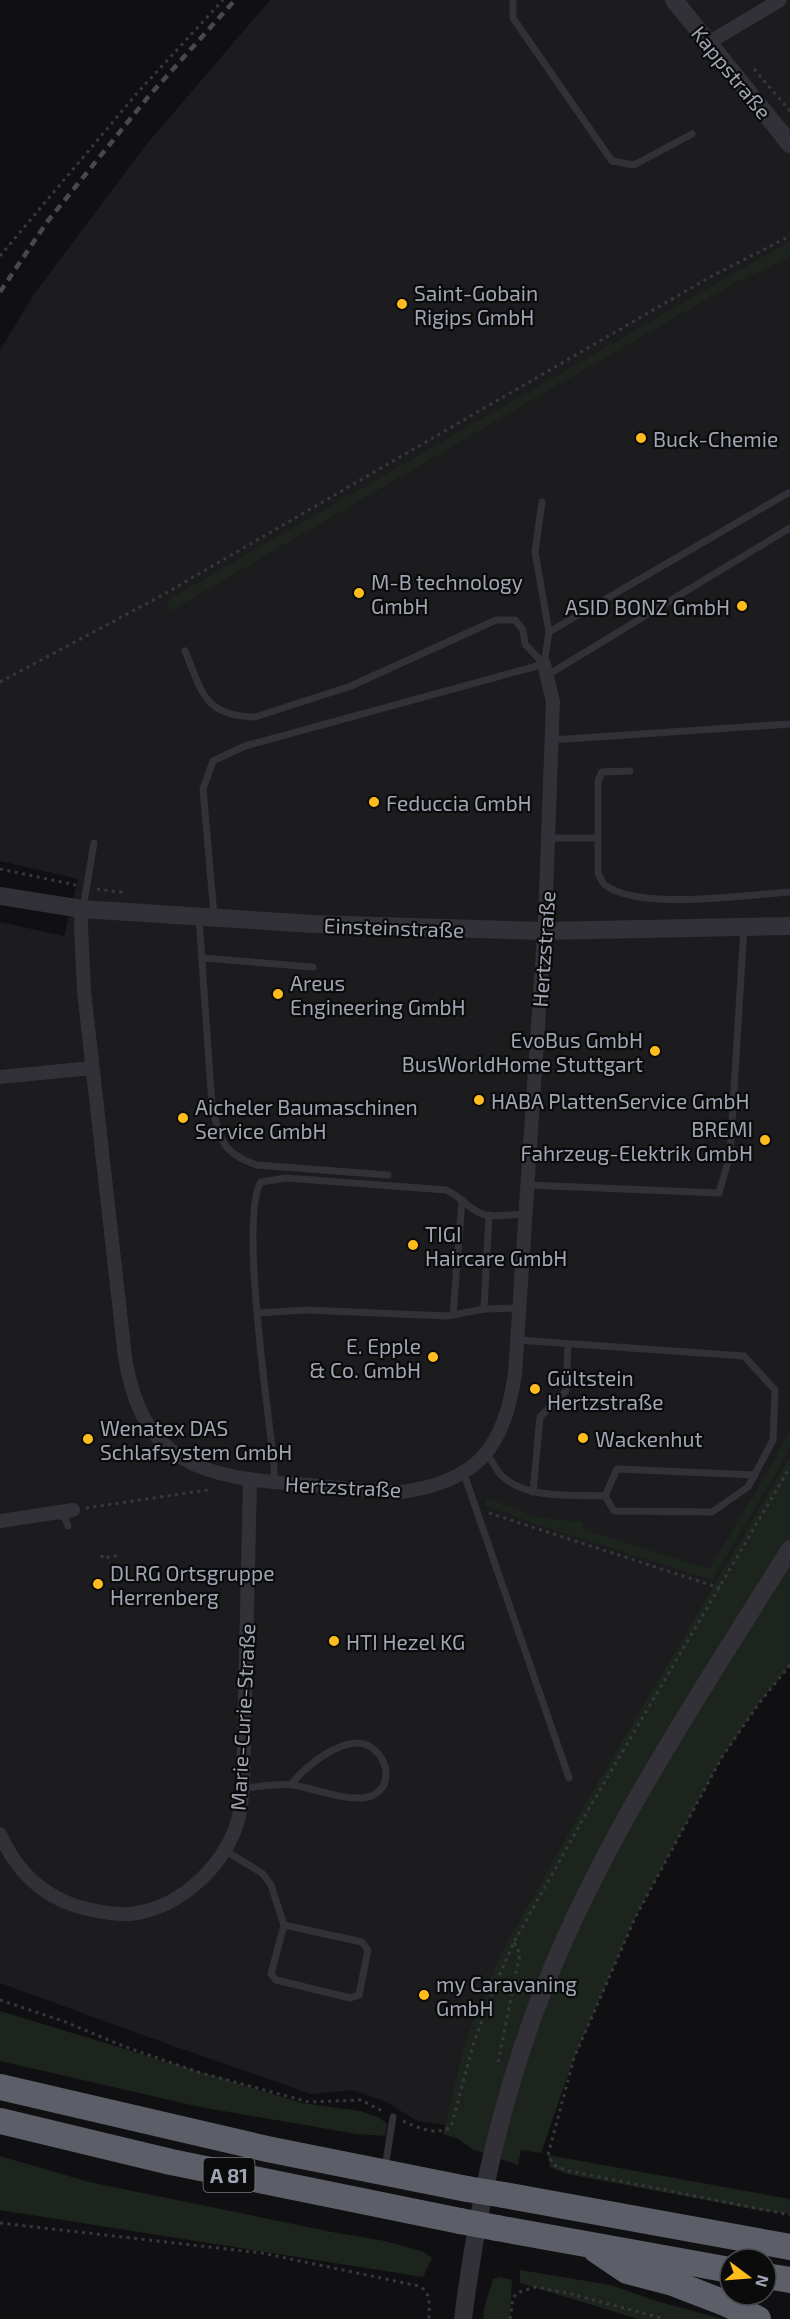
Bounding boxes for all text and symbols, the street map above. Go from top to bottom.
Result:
street label: Kappstraße [687,20,777,124]
place label: Saint-Gobain Rigips GmbH [414,280,538,329]
marker: Saint-Gobain Rigips GmbH [395,297,409,311]
place label: Buck-Chemie [653,426,778,451]
marker: Buck-Chemie [634,431,648,445]
place label: M-B technology GmbH [371,569,523,618]
marker: M-B technology GmbH [352,586,366,600]
place label: ASID BONZ GmbH [565,594,730,619]
marker: ASID BONZ GmbH [735,599,749,613]
place label: Feduccia GmbH [386,790,532,815]
marker: Feduccia GmbH [367,795,381,809]
street label: Hertzstraße [526,890,560,1008]
street label: Einsteinstraße [323,912,465,942]
place label: Areus Engineering GmbH [290,970,465,1019]
marker: Areus Engineering GmbH [271,987,285,1001]
place label: EvoBus GmbH BusWorldHome Stuttgart [402,1027,643,1076]
marker: EvoBus GmbH BusWorldHome Stuttgart [648,1044,662,1058]
place label: HABA PlattenService GmbH [491,1088,749,1113]
marker: HABA PlattenService GmbH [472,1093,486,1107]
place label: Aicheler Baumaschinen Service GmbH [195,1094,418,1143]
marker: Aicheler Baumaschinen Service GmbH [176,1111,190,1125]
place label: BREMI Fahrzeug-Elektrik GmbH [521,1116,753,1165]
marker: BREMI Fahrzeug-Elektrik GmbH [758,1133,772,1147]
place label: TIGI Haircare GmbH [425,1221,567,1270]
marker: TIGI Haircare GmbH [406,1238,420,1252]
place label: E. Epple & Co. GmbH [309,1333,421,1382]
marker: E. Epple & Co. GmbH [426,1350,440,1364]
place label: Gültstein Hertzstraße [547,1365,664,1414]
marker: Gültstein Hertzstraße [528,1382,542,1396]
place label: Wenatex DAS Schlafsystem GmbH [100,1415,292,1464]
place label: Wackenhut [595,1426,702,1451]
marker: Wackenhut [576,1431,590,1445]
marker: Wenatex DAS Schlafsystem GmbH [81,1432,95,1446]
street label: Hertzstraße [284,1470,402,1502]
place label: DLRG Ortsgruppe Herrenberg [110,1560,274,1609]
marker: DLRG Ortsgruppe Herrenberg [91,1577,105,1591]
street label: Marie-Curie-Straße [225,1623,259,1811]
place label: HTI Hezel KG [346,1629,465,1654]
marker: HTI Hezel KG [327,1634,341,1648]
place label: my Caravaning GmbH [436,1971,577,2020]
marker: my Caravaning GmbH [417,1988,431,2002]
road number: A 81 [204,2158,254,2192]
north arrow [718,2247,778,2307]
text: N [752,2273,774,2289]

